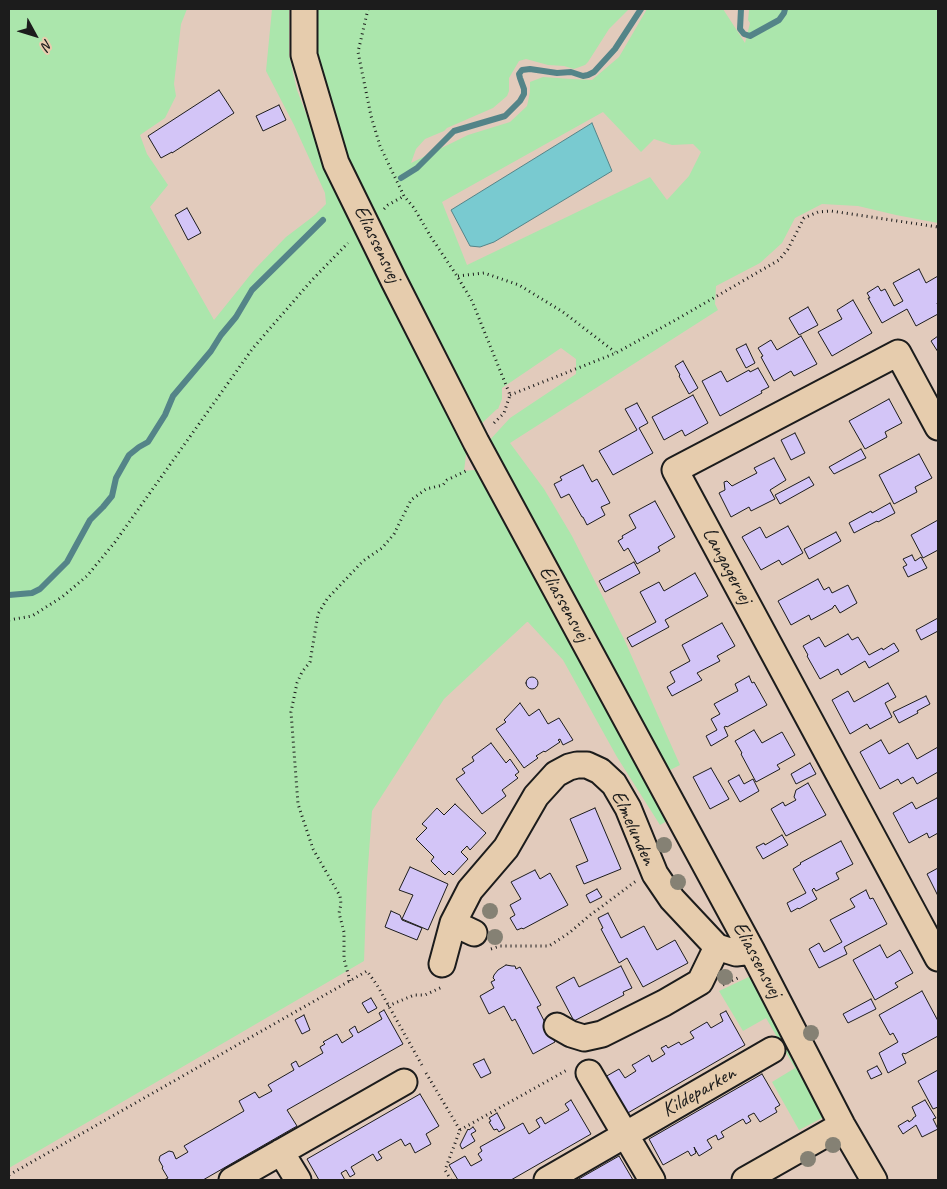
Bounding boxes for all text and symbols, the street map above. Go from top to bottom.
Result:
north arrow [10,10,60,60]
text: N [38,36,56,53]
street label: Eliassensvej [348,201,406,287]
street label: Langagervej [696,523,758,609]
street label: Eliassensvej [533,562,595,646]
street label: Elmelunden [605,787,661,869]
street label: Eliassensvej [726,918,788,1002]
street label: Kildeparken [658,1061,740,1123]

